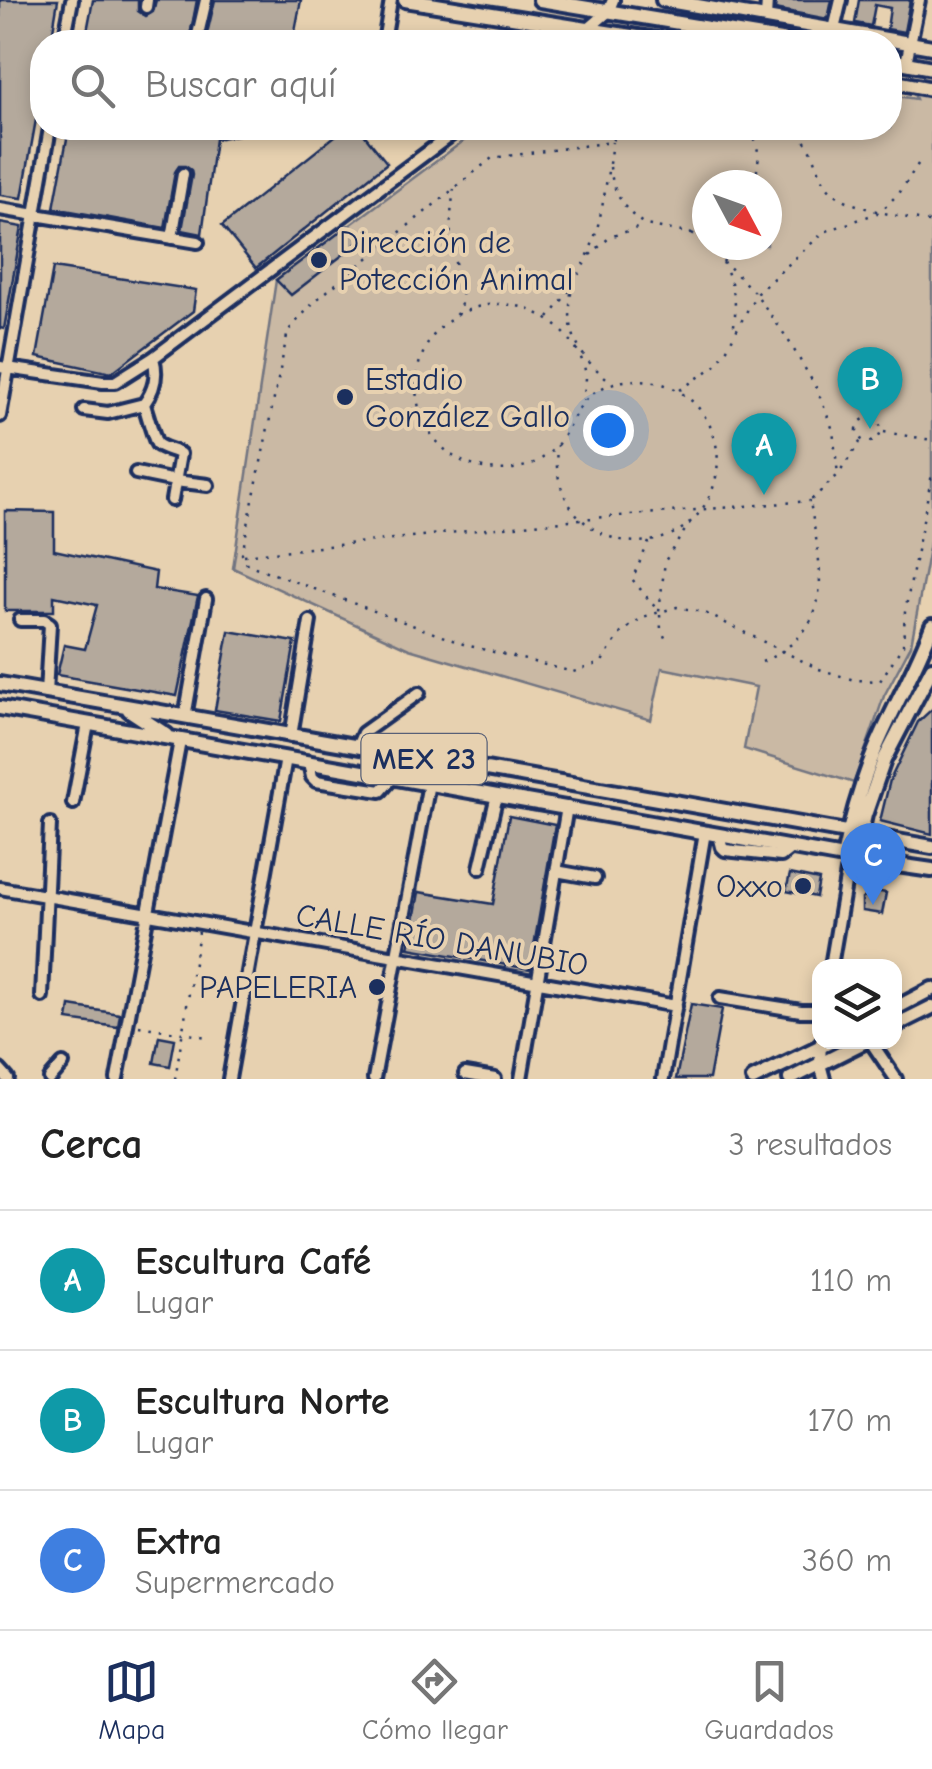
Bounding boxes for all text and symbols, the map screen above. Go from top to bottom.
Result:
search box [30,30,902,140]
icon: search [65,58,120,113]
text: Buscar aquí [145,63,337,107]
north arrow [692,170,782,260]
place label: Dirección de Potección Animal [339,224,573,298]
marker: Dirección de Potección Animal [308,249,330,271]
pin: B [838,346,902,429]
place label: Estadio González Gallo [365,361,570,435]
marker: Estadio González Gallo [334,386,356,408]
your location [583,405,634,456]
pin: A [732,412,796,495]
road number: MEX 23 [362,734,486,784]
pin: C [840,822,906,905]
place label: Oxxo [716,868,783,905]
marker: Oxxo [792,875,814,897]
street label: CALLE RÍO DANUBIO [293,896,591,984]
map controls [812,959,902,1049]
button: layers [812,959,902,1049]
place label: PAPELERIA [199,969,357,1006]
marker: PAPELERIA [366,976,388,998]
text: Cerca [40,1120,143,1169]
text: 3 resultados [729,1126,892,1163]
text: Escultura Café [135,1240,371,1284]
text: A [64,1262,81,1299]
text: 110 m [810,1262,892,1299]
text: Lugar [135,1284,213,1321]
text: Escultura Norte [135,1380,389,1424]
text: B [63,1402,82,1439]
text: 170 m [808,1402,892,1439]
text: Lugar [135,1424,213,1461]
text: Extra [135,1520,222,1564]
text: C [63,1542,82,1579]
text: 360 m [802,1542,892,1579]
text: Supermercado [135,1564,335,1601]
tab: Mapa [98,1654,165,1746]
tab: Cómo llegar [362,1654,508,1746]
tab: Guardados [704,1654,834,1746]

